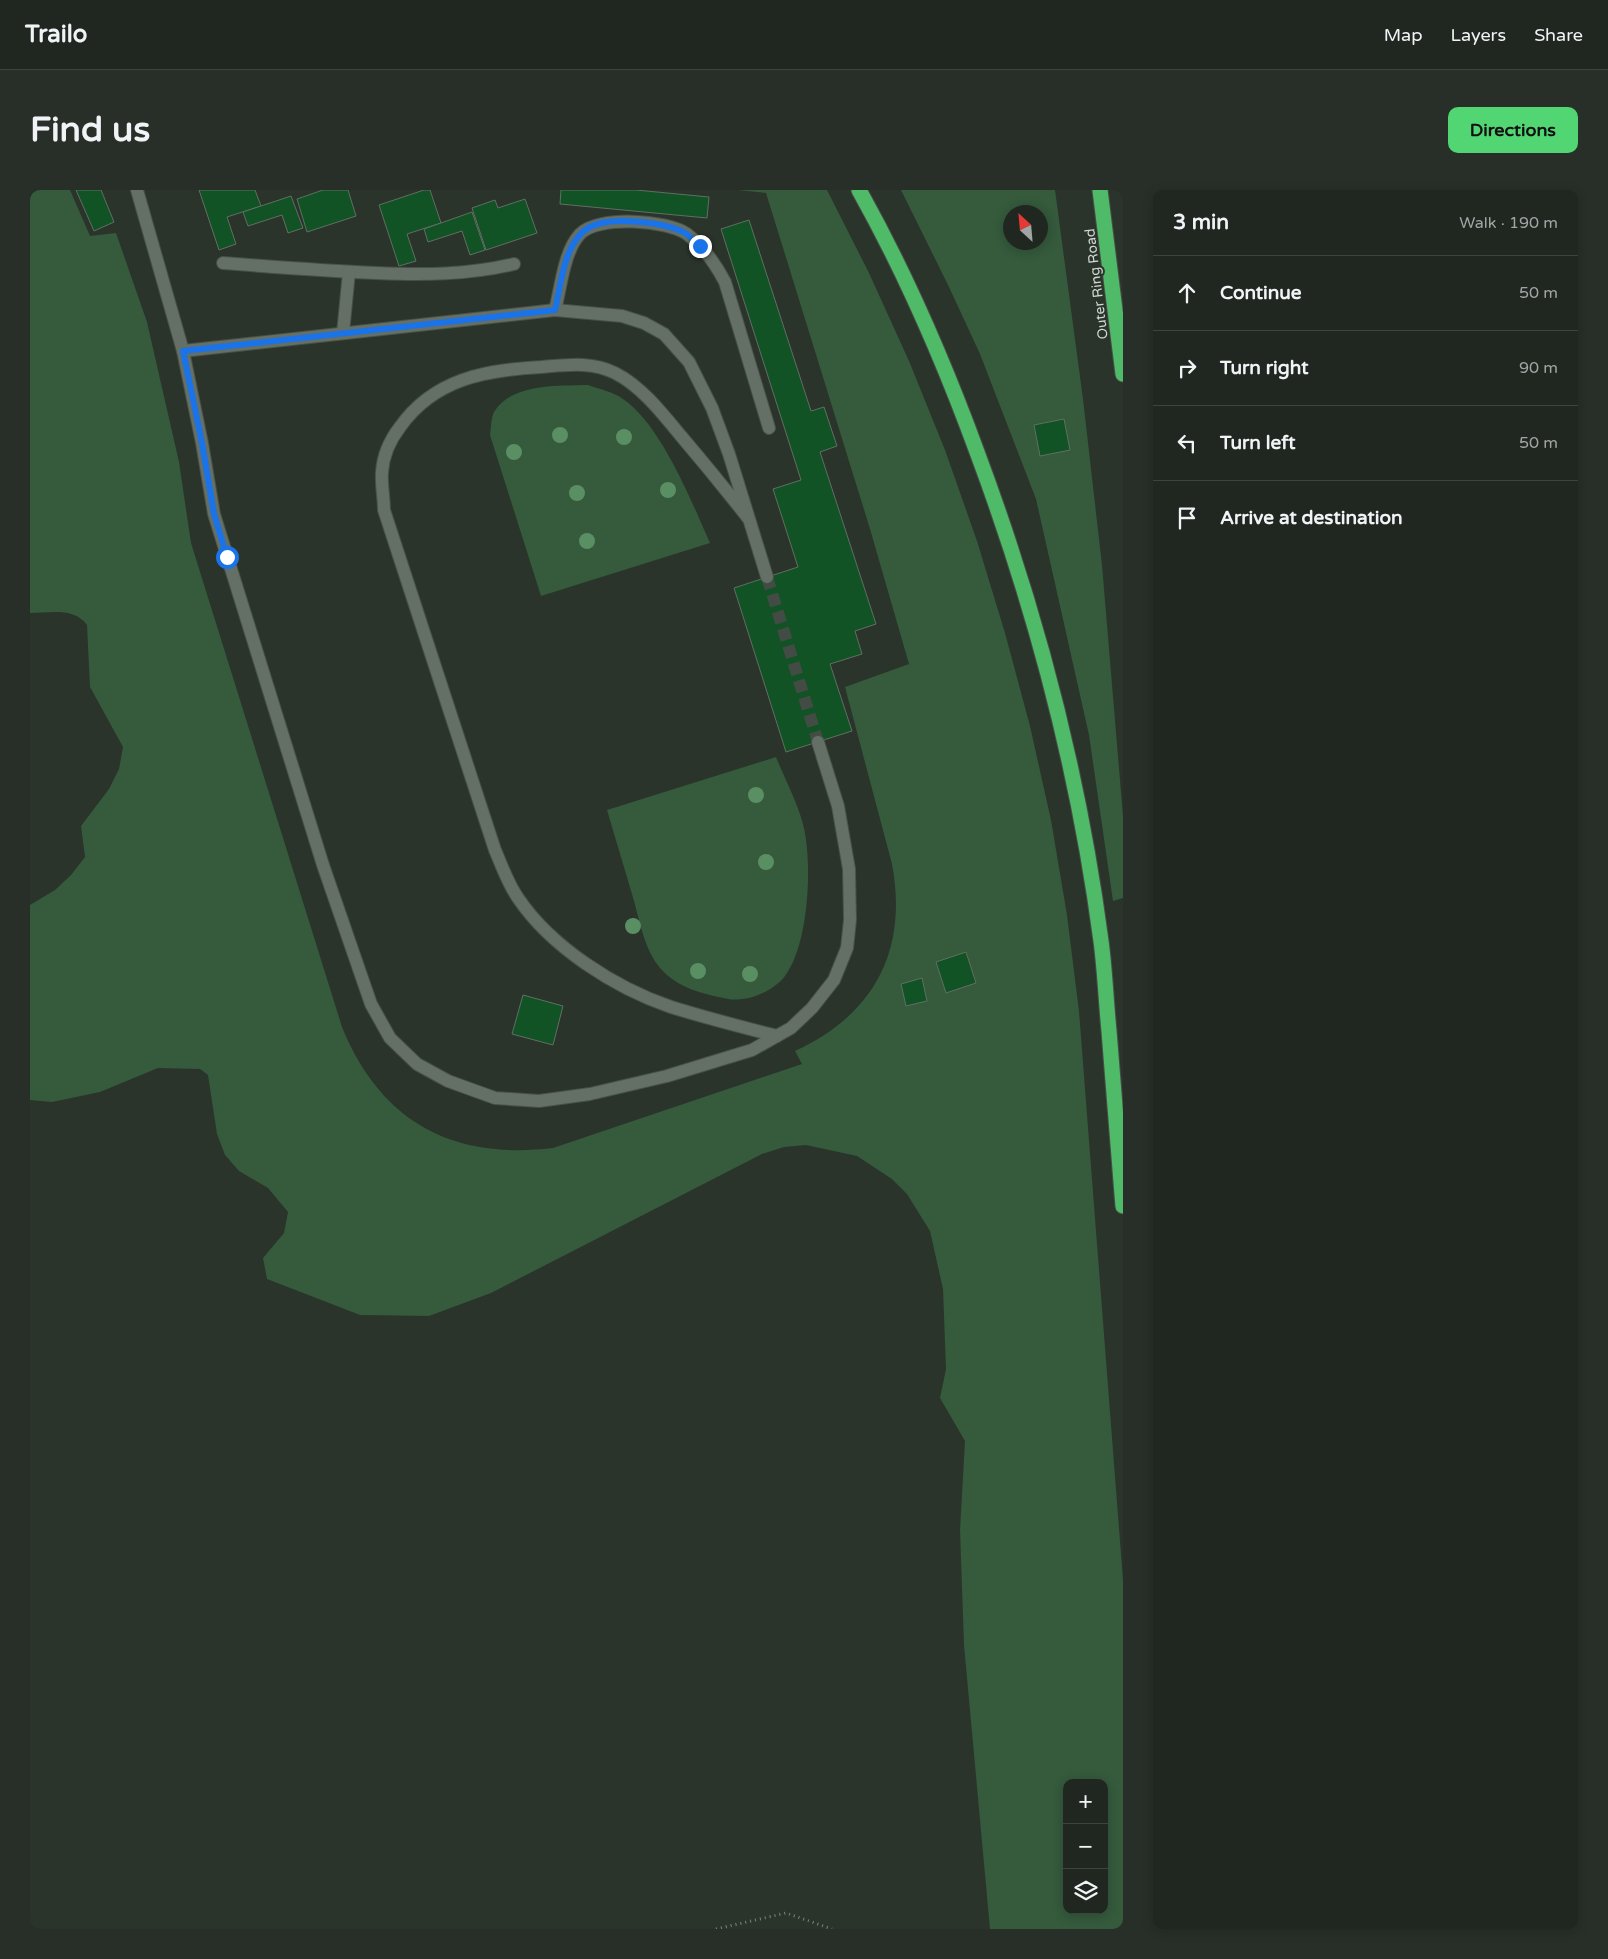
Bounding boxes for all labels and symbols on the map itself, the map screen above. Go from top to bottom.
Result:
north arrow [1003,205,1048,250]
street label: Outer Ring Road [1081,228,1112,340]
route end [689,235,712,258]
route start [216,546,239,569]

